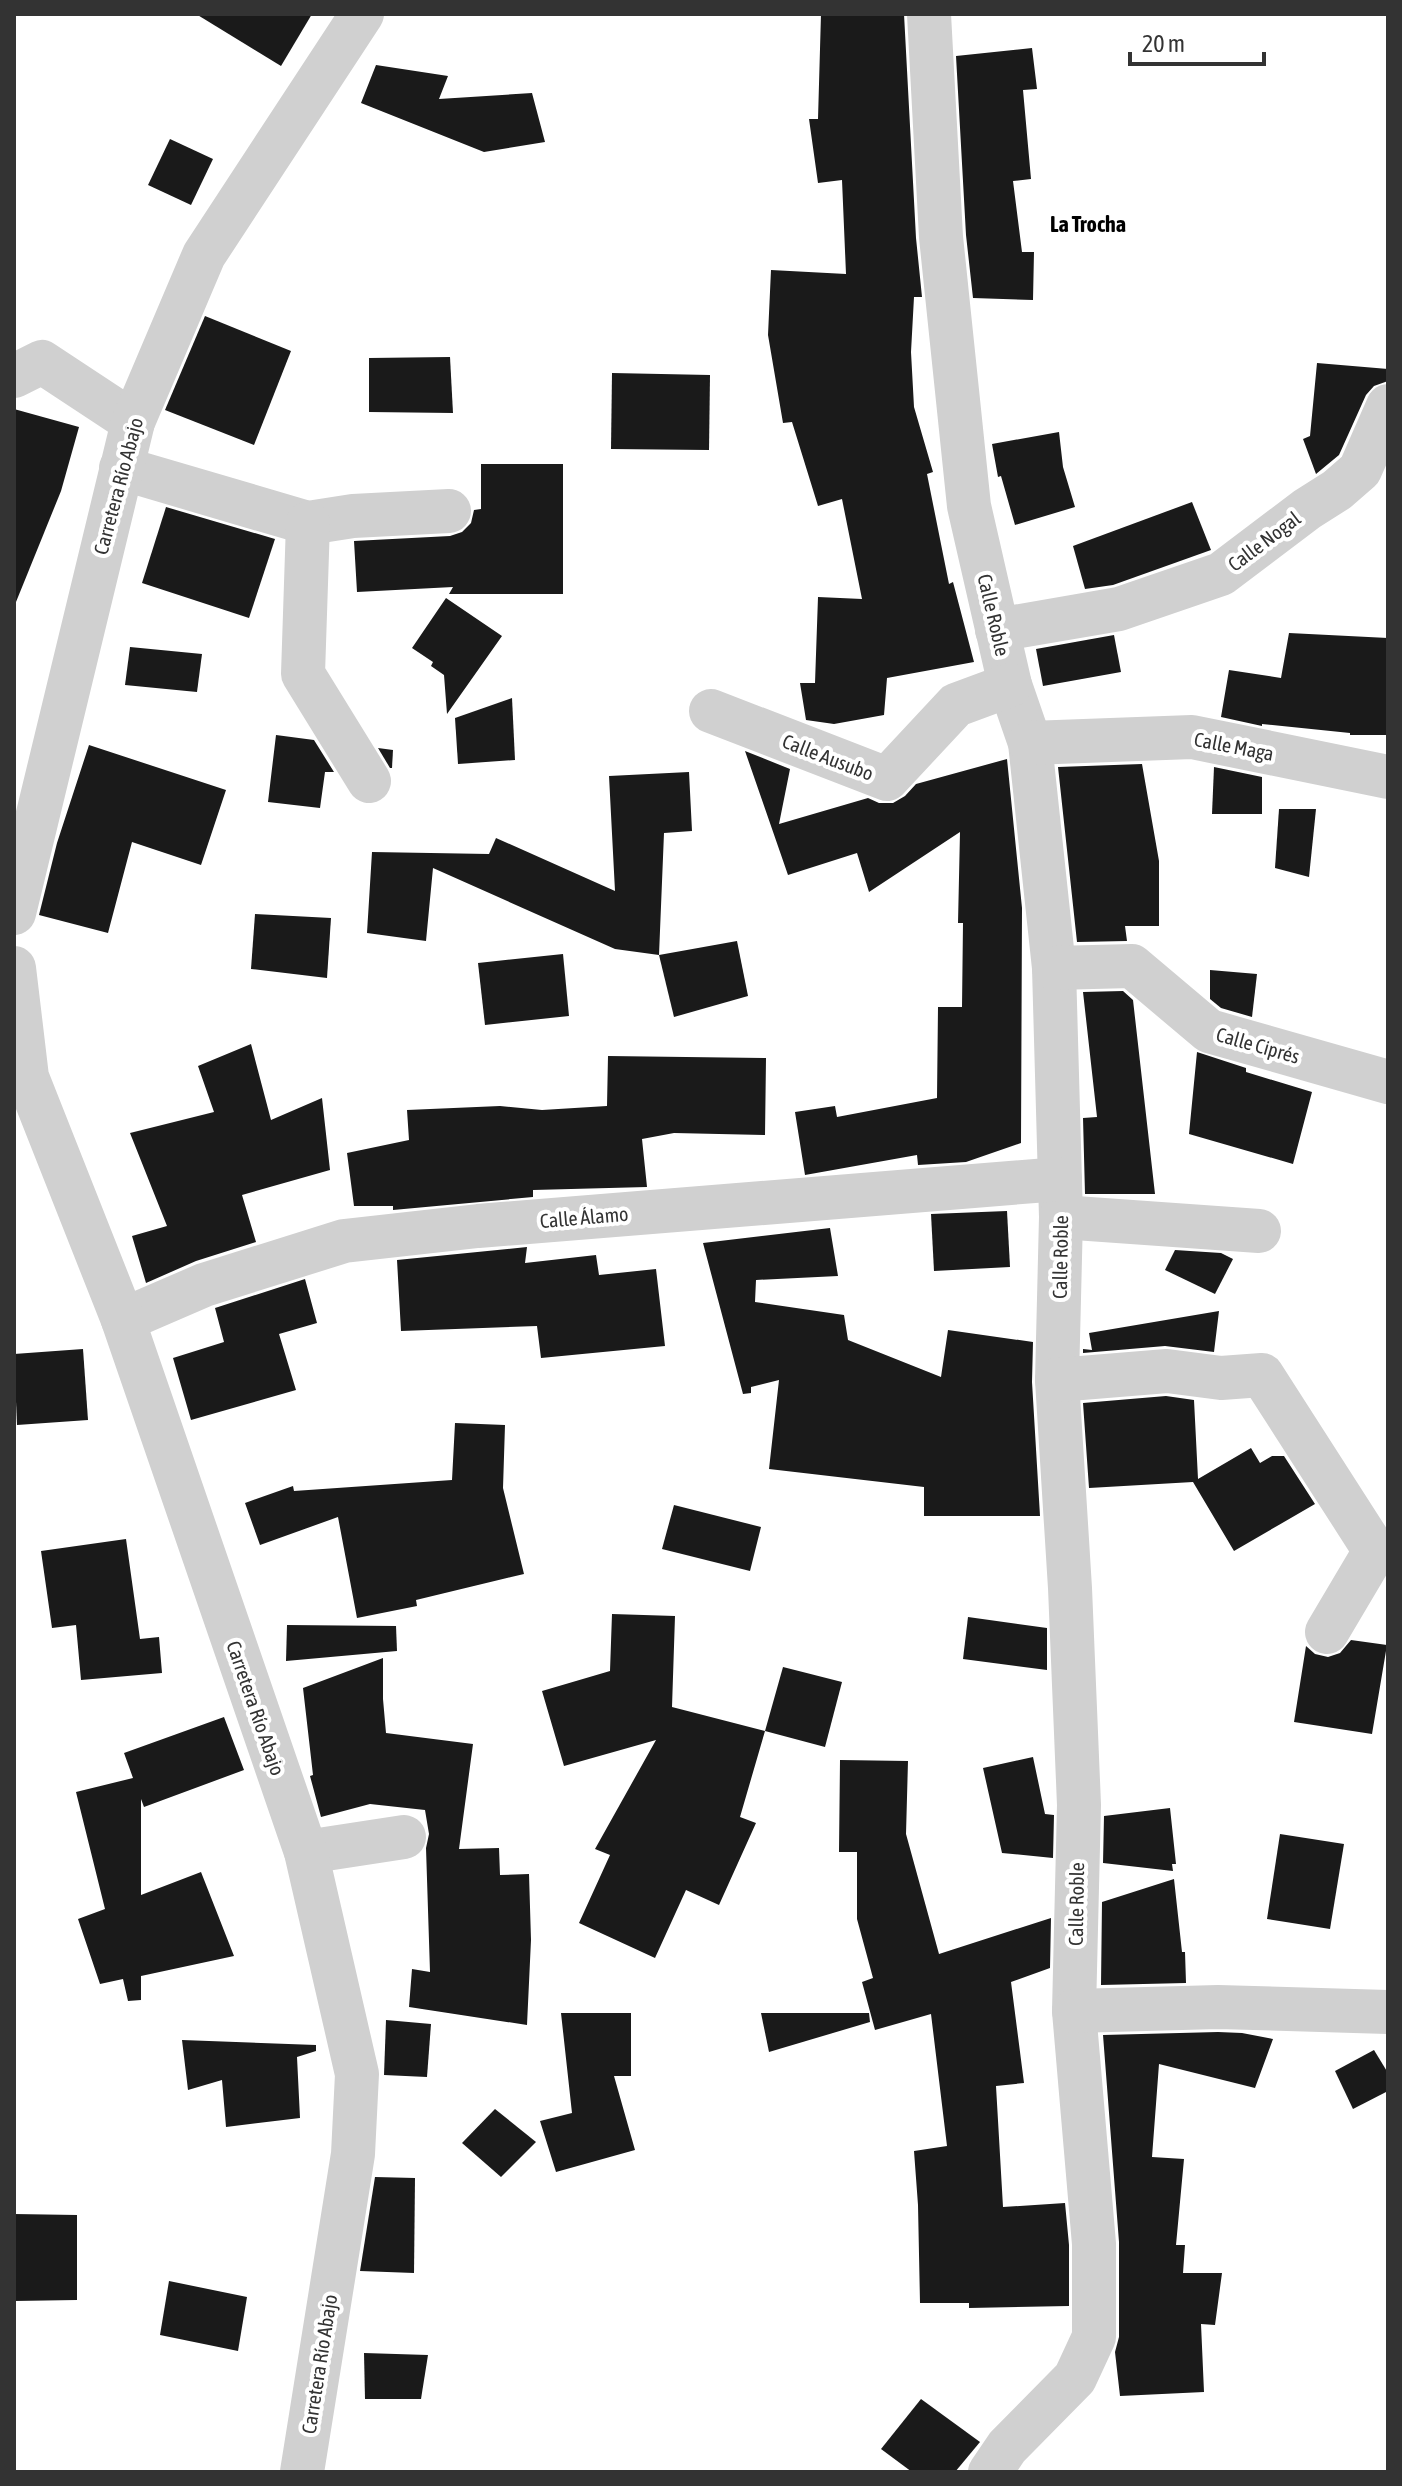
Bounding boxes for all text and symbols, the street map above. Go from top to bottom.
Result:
scale bar [1130,16,1264,66]
text: 20 m [1142,30,1185,57]
district label: La Trocha [1050,211,1126,237]
street label: Carretera Río Abajo [89,415,147,557]
street label: Calle Nogal [1223,506,1305,576]
street label: Calle Roble [973,572,1015,658]
street label: Calle Maga [1192,727,1276,765]
street label: Calle Ausubo [779,729,877,785]
street label: Calle Ciprés [1214,1022,1302,1068]
street label: Calle Álamo [539,1202,629,1232]
street label: Calle Roble [1048,1215,1072,1299]
street label: Carretera Río Abajo [222,1638,290,1778]
street label: Calle Roble [1064,1862,1088,1946]
street label: Carretera Río Abajo [297,2293,341,2435]

